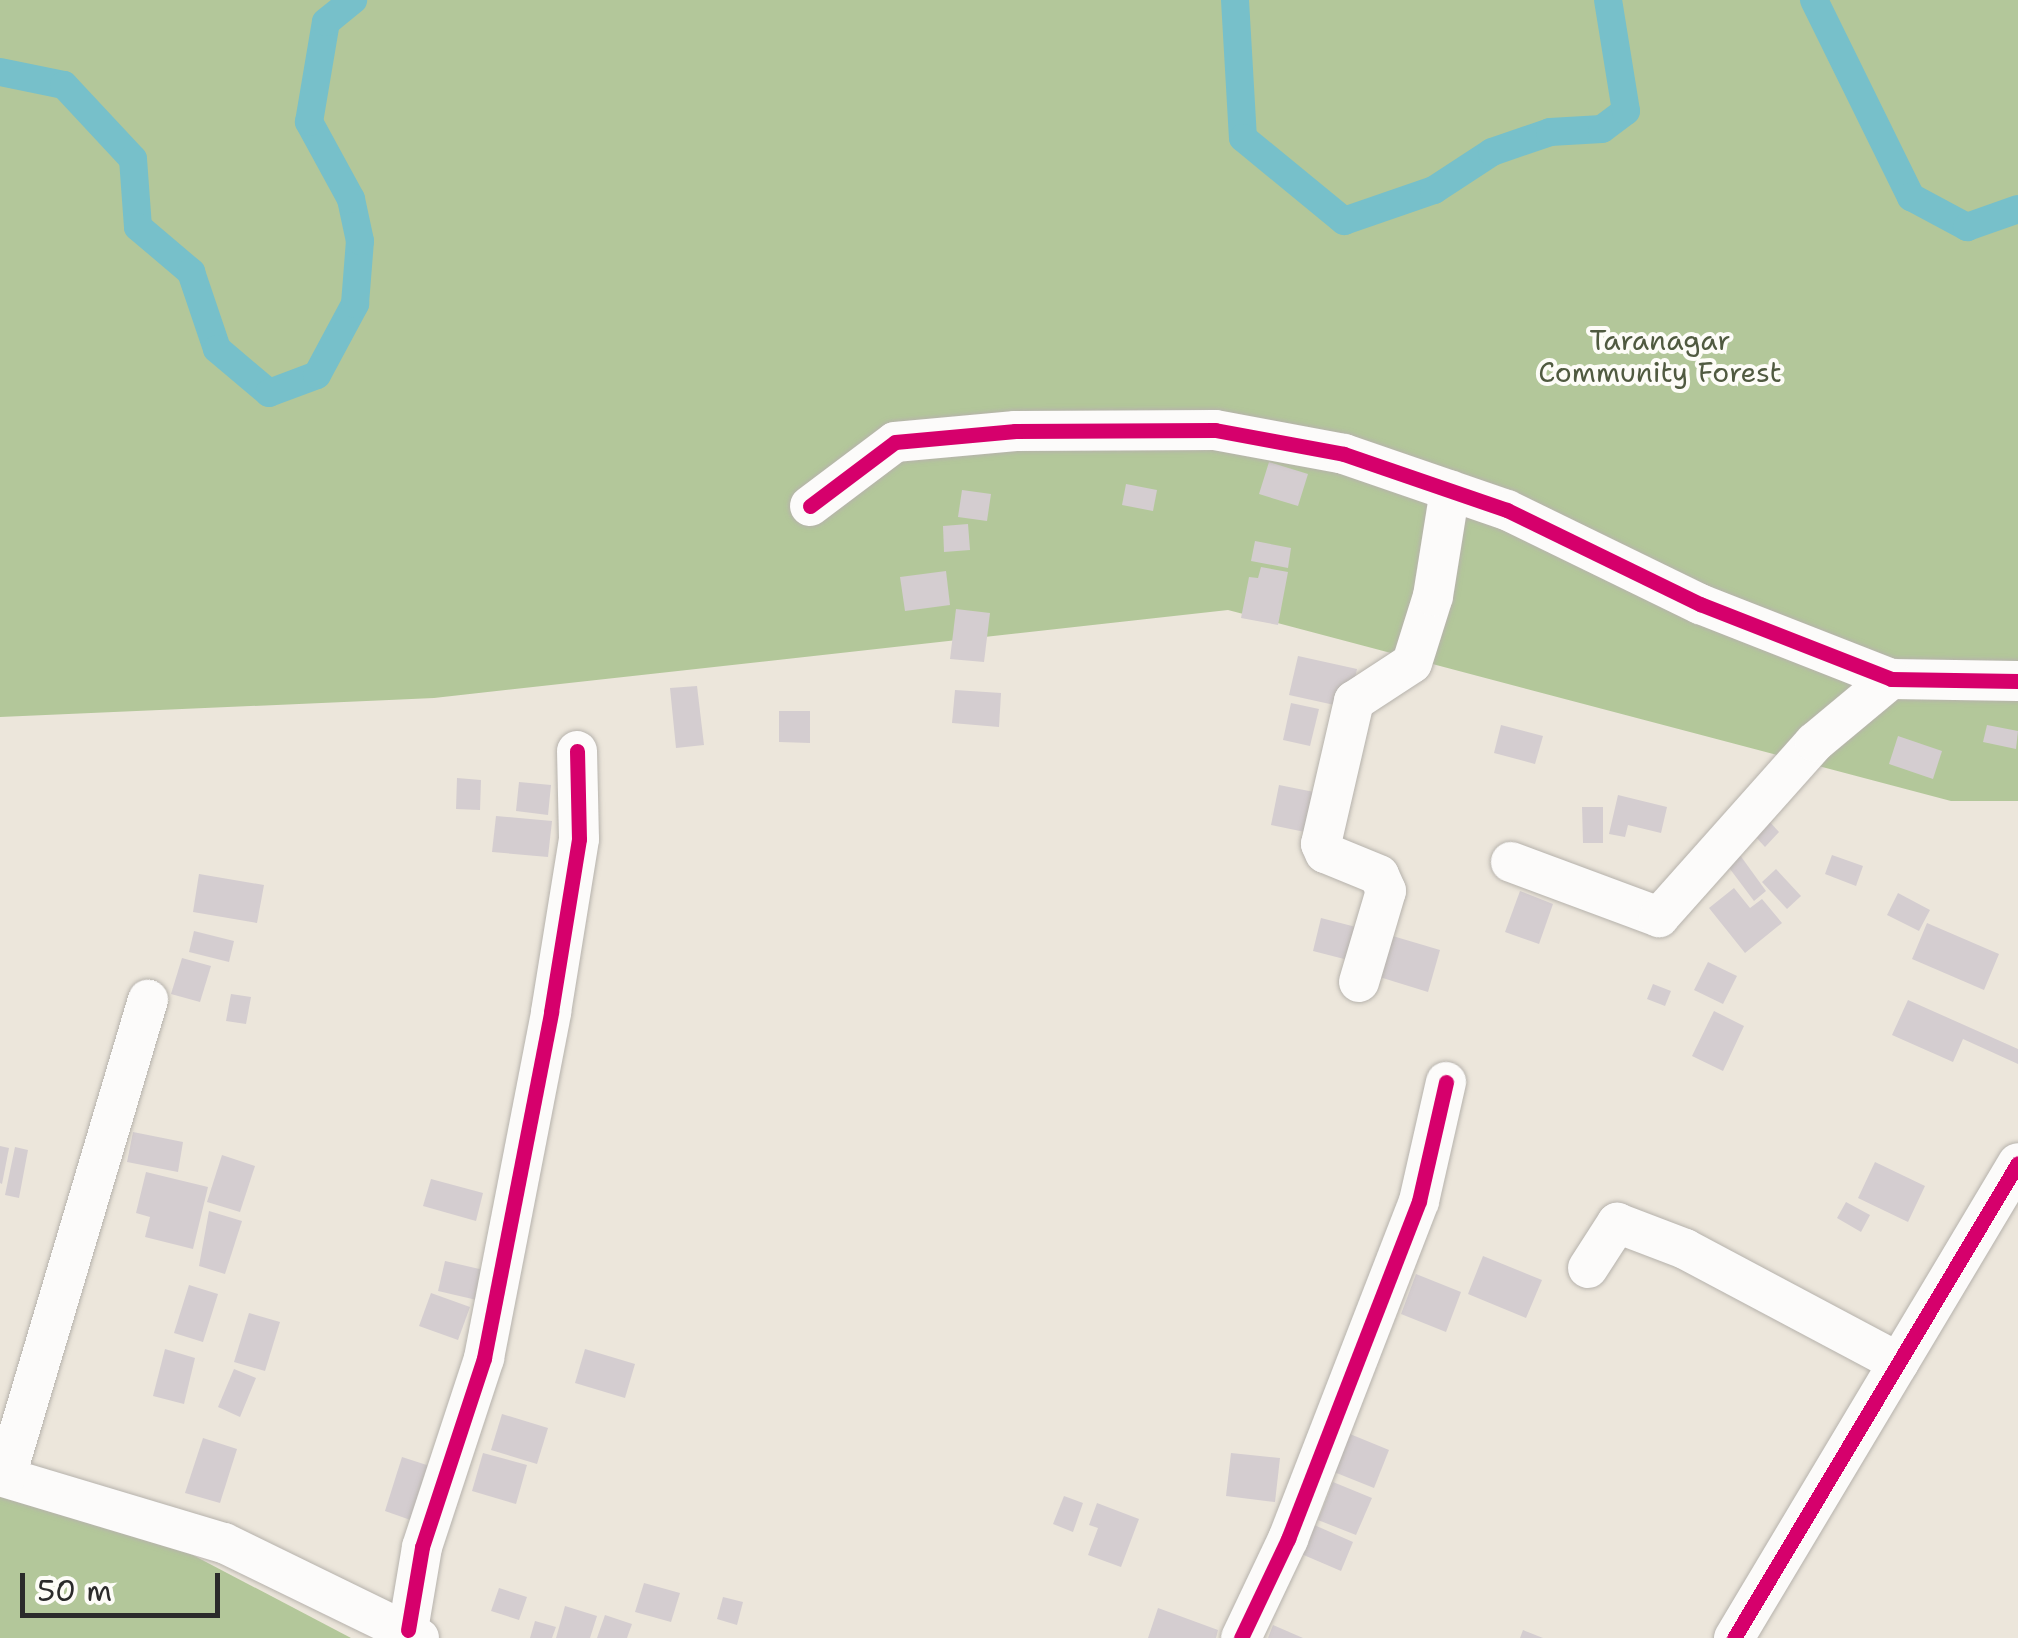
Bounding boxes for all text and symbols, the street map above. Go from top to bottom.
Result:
park label: Taranagar Community Forest [1538,323,1782,389]
scale bar [25,1553,225,1615]
text: 50 m [37,1570,112,1611]

